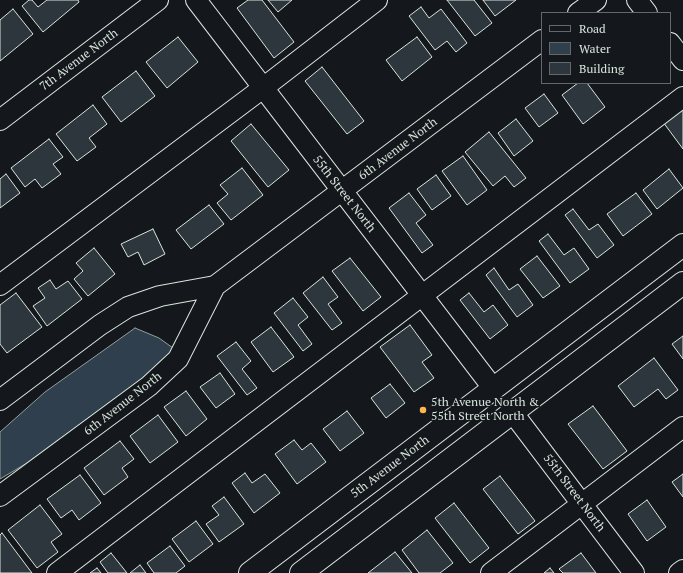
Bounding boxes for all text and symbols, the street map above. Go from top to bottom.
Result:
legend [541,12,671,84]
text: Road [579,21,606,36]
street label: 7th Avenue North [37,26,121,94]
text: Water [579,41,611,56]
text: Building [579,61,624,76]
street label: 6th Avenue North [356,115,440,183]
street label: 55th Street North [309,153,379,235]
street label: 6th Avenue North [81,369,165,439]
place label: 5th Avenue North & 55th Street North [431,396,539,424]
marker: 5th Avenue North & 55th Street North [418,405,428,415]
street label: 5th Avenue North [348,433,432,501]
street label: 55th Street North [540,451,608,535]

